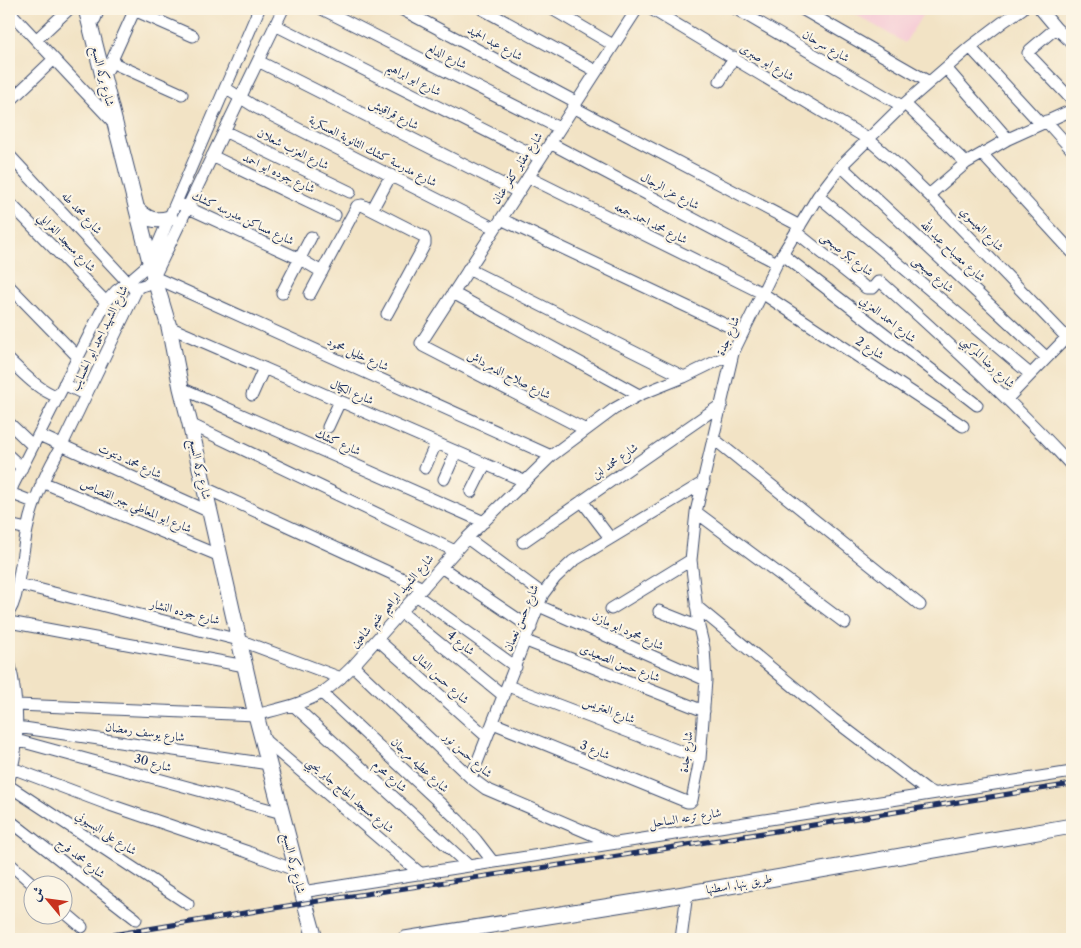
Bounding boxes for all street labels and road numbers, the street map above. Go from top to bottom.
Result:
street label: شارع عبد الحميد [463,22,526,67]
street label: شارع سرحان [798,26,853,69]
street label: شارع الدلع [423,39,470,75]
street label: شارع ابو صبرى [735,40,797,87]
street label: شارع بركه السبع [85,44,118,109]
street label: شارع ابو ابراهيم [382,58,444,103]
street label: شارع قراقيش [365,95,422,136]
street label: شارع مدرسة كشك الثانوية العسكرية [305,112,440,193]
street label: شارع العزب شعلان [253,125,332,176]
street label: شارع مقابر كفر عنان [488,129,549,209]
street label: شارع جوده ابو احمد [239,149,318,200]
street label: شارع عز الرجال [636,169,702,216]
street label: شارع مساكن مدرسه كشك [188,187,297,252]
street label: شارع محمد طه [56,188,106,240]
street label: شارع محمد احمد جمعه [610,198,690,250]
street label: شارع العيسوي [955,203,1007,257]
street label: شارع مسجد الغرابلي [32,209,100,278]
street label: شارع مصباح عبد الله [915,215,990,288]
street label: شارع بكر صبحى [815,228,877,282]
street label: شارع صبحى [907,252,957,299]
street label: شارع الشهيد احمد ابو الحسايب [66,282,134,395]
street label: شارع احمد العزبي [855,292,920,348]
street label: شارع جدة [713,314,746,359]
street label: شارع رضا المركبي [955,332,1019,395]
street label: شارع خليل محمود [323,333,391,378]
street label: شارع 2 [851,333,887,366]
street label: شارع صلاح الدمرداش [463,347,554,406]
street label: شارع الكيال [327,376,376,411]
street label: شارع كشك [311,425,364,462]
street label: شارع بركه السبع [182,437,215,502]
street label: شارع محمد لبن [589,439,643,485]
street label: شارع محمد دنتوت [95,440,164,485]
street label: شارع ابو المعاطي جبر القصاص [76,475,194,540]
street label: شارع الشهيد ابراهيم غنيم شاهين [347,551,440,654]
street label: شارع حسن نعمان [500,582,545,655]
street label: شارع جوده النشار [147,595,222,631]
street label: شارع محمود ابو مازن [588,608,667,657]
street label: شارع 4 [442,627,478,661]
street label: شارع حسن الصعيدى [576,640,663,689]
street label: شارع حسن الشال [407,648,473,710]
street label: شارع العتريس [579,693,638,730]
street label: شارع يوسف رمضان [104,718,186,749]
street label: شارع حسن نور [437,728,496,784]
street label: شارع جدة [676,730,699,774]
street label: شارع عطيه مرجان [386,734,453,798]
street label: شارع 3 [577,737,612,766]
street label: شارع 30 [132,750,174,779]
street label: شارع مسجد الحاج جابر يحيي [300,753,397,840]
street label: شارع محرم [367,756,411,798]
street label: شارع ترعه الساحل [648,804,723,835]
street label: شارع على البسيوني [71,807,140,861]
street label: شارع بركه السبع [276,831,309,896]
street label: شارع محمد فرج [52,834,109,884]
street label: طريق بنها, اسطنها [705,870,773,898]

